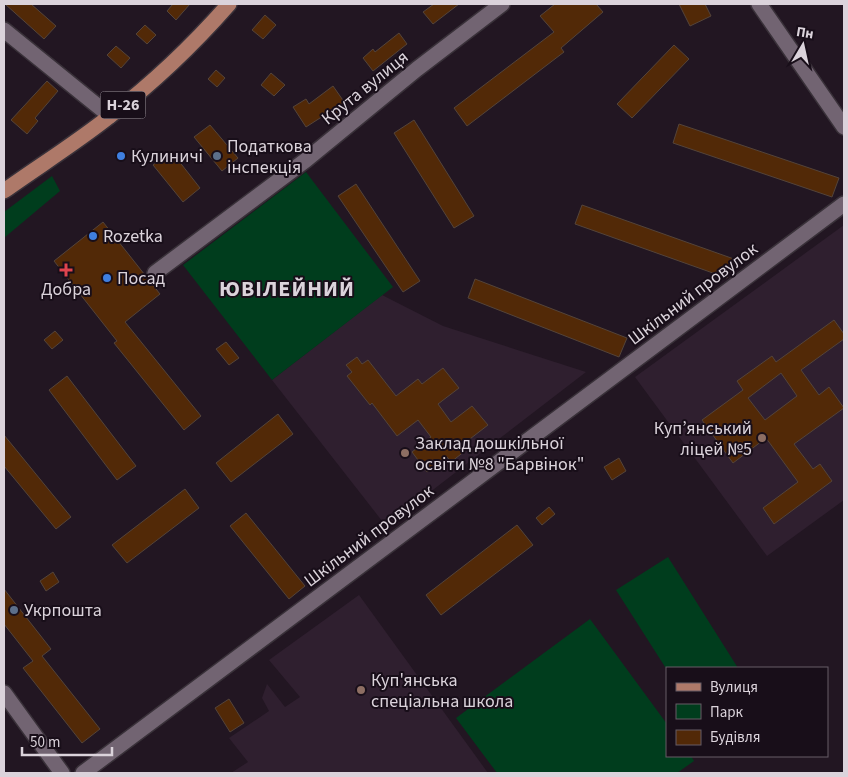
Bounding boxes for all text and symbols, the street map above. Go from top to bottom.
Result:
north arrow [778,20,828,70]
text: Пн [795,22,815,44]
street label: Крута вулиця [316,45,414,131]
road number: Н-26 [100,92,146,118]
place label: Податкова інспекція [227,134,312,180]
place label: Кулиничі [131,144,203,169]
marker: Кулиничі [115,150,127,162]
marker: Податкова інспекція [211,150,223,162]
place label: Rozetka [103,224,163,249]
marker: Rozetka [87,230,99,242]
street label: Шкільний провулок [623,237,763,351]
marker: Добра [60,264,72,276]
place label: Посад [117,266,165,291]
marker: Посад [101,272,113,284]
district label: ЮВІЛЕЙНИЙ [219,273,355,305]
place label: Добра [41,277,91,302]
place label: Куп’янський ліцей №5 [654,416,752,462]
place label: Заклад дошкільної освіти №8 "Барвінок" [415,431,584,477]
marker: Куп’янський ліцей №5 [756,432,768,444]
marker: Заклад дошкільної освіти №8 "Барвінок" [399,447,411,459]
street label: Шкільний провулок [299,479,439,593]
place label: Укрпошта [24,598,102,623]
marker: Укрпошта [8,604,20,616]
legend [666,667,828,757]
place label: Куп'янська спеціальна школа [371,668,513,714]
text: Вулиця [710,677,758,698]
marker: Куп'янська спеціальна школа [355,684,367,696]
text: Парк [710,702,744,723]
scale bar [22,724,112,756]
text: Будівля [710,727,760,748]
text: 50 m [30,732,60,753]

